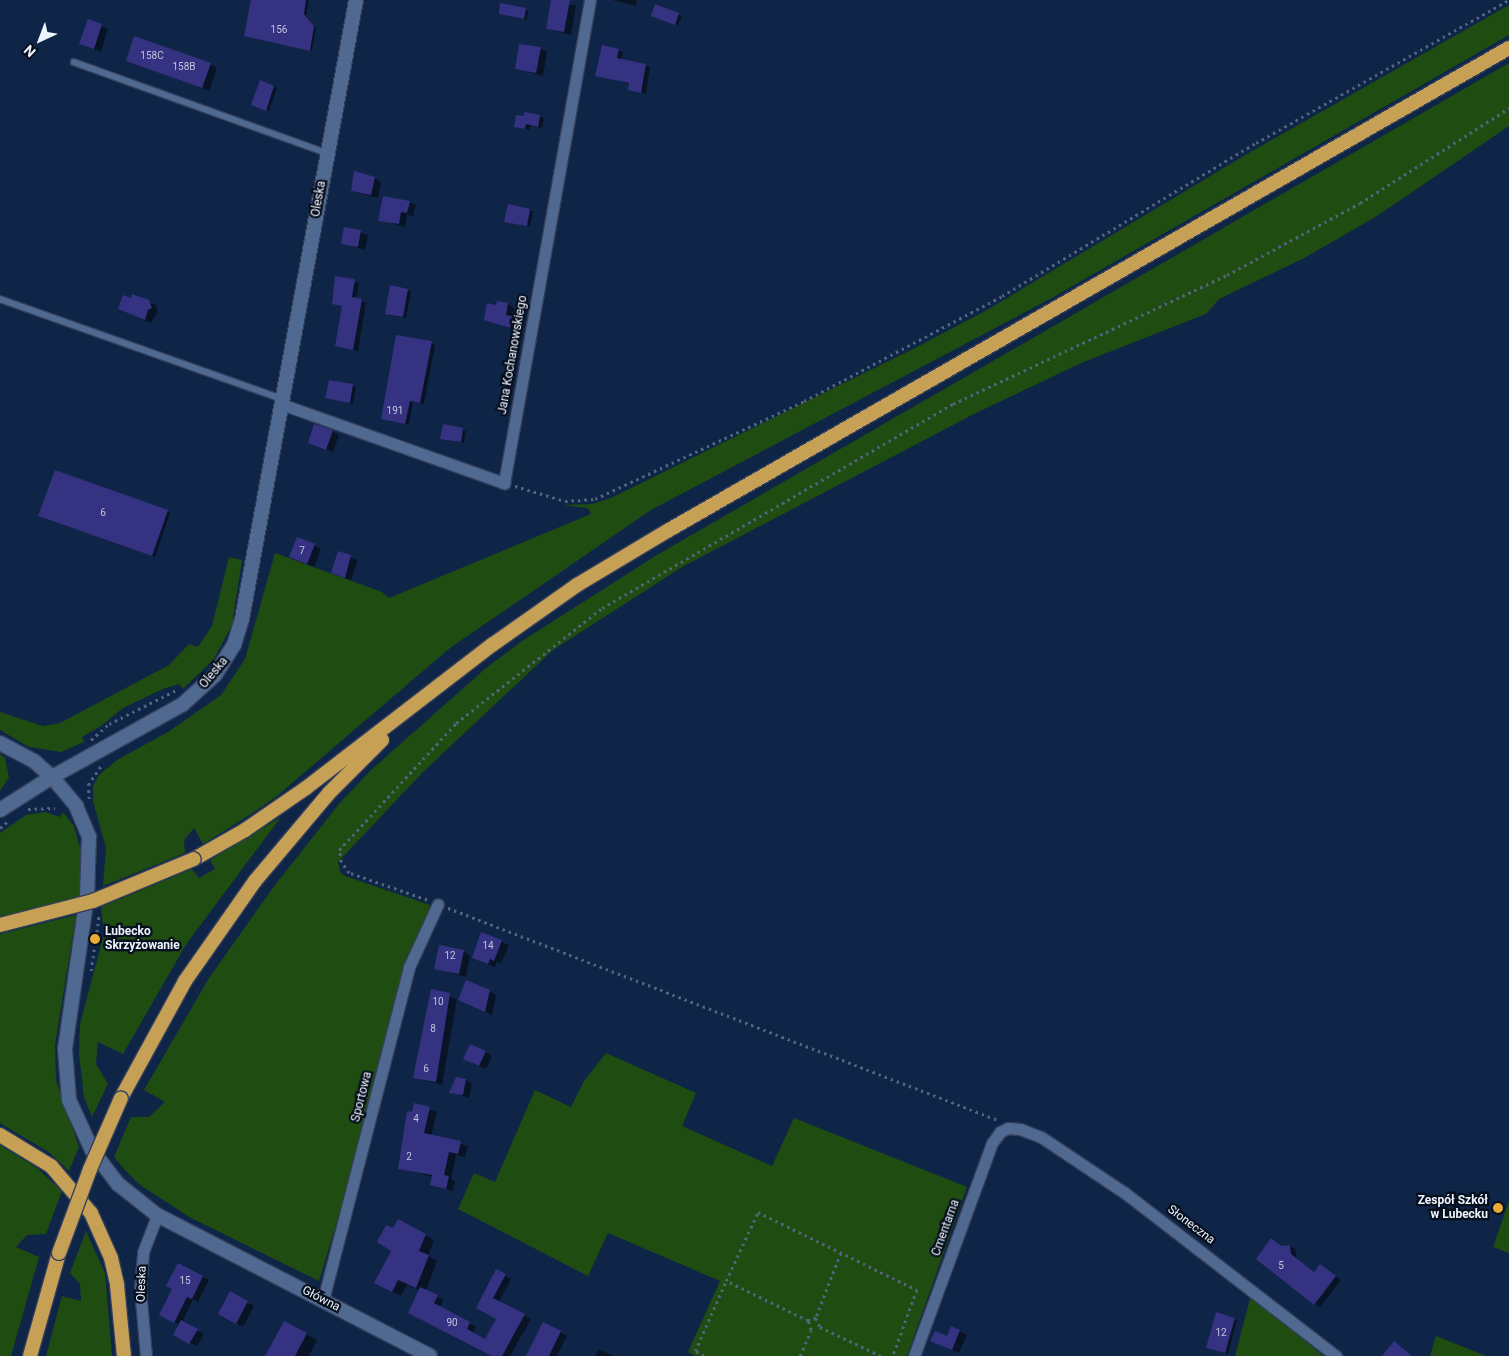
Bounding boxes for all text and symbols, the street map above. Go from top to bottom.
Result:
north arrow [15,15,65,65]
house number: 156 [271,24,287,36]
text: N [21,42,39,60]
house number: 158C [140,50,164,62]
house number: 158B [172,61,196,73]
street label: Oleska [309,180,329,218]
street label: Jana Kochanowskiego [495,294,531,416]
house number: 191 [387,405,403,417]
house number: 6 [100,507,106,519]
house number: 7 [299,545,305,557]
street label: Oleska [197,654,231,692]
place label: Lubecko Skrzyżowanie [105,925,180,953]
marker: Lubecko Skrzyżowanie [89,933,101,945]
house number: 14 [482,940,494,952]
house number: 12 [444,950,456,962]
house number: 10 [432,996,444,1008]
house number: 8 [430,1023,436,1035]
house number: 6 [423,1063,429,1075]
street label: Sportowa [349,1070,375,1124]
house number: 4 [413,1113,419,1125]
house number: 2 [406,1151,412,1163]
place label: Zespół Szkół w Lubecku [1418,1194,1488,1222]
street label: Cmentarna [929,1198,963,1258]
marker: Zespół Szkół w Lubecku [1492,1202,1504,1214]
street label: Słoneczna [1164,1203,1218,1247]
house number: 5 [1278,1260,1284,1272]
street label: Oleska [134,1266,150,1302]
house number: 15 [179,1275,191,1287]
street label: Główna [300,1283,342,1315]
house number: 90 [446,1317,458,1329]
house number: 12 [1215,1327,1227,1339]

